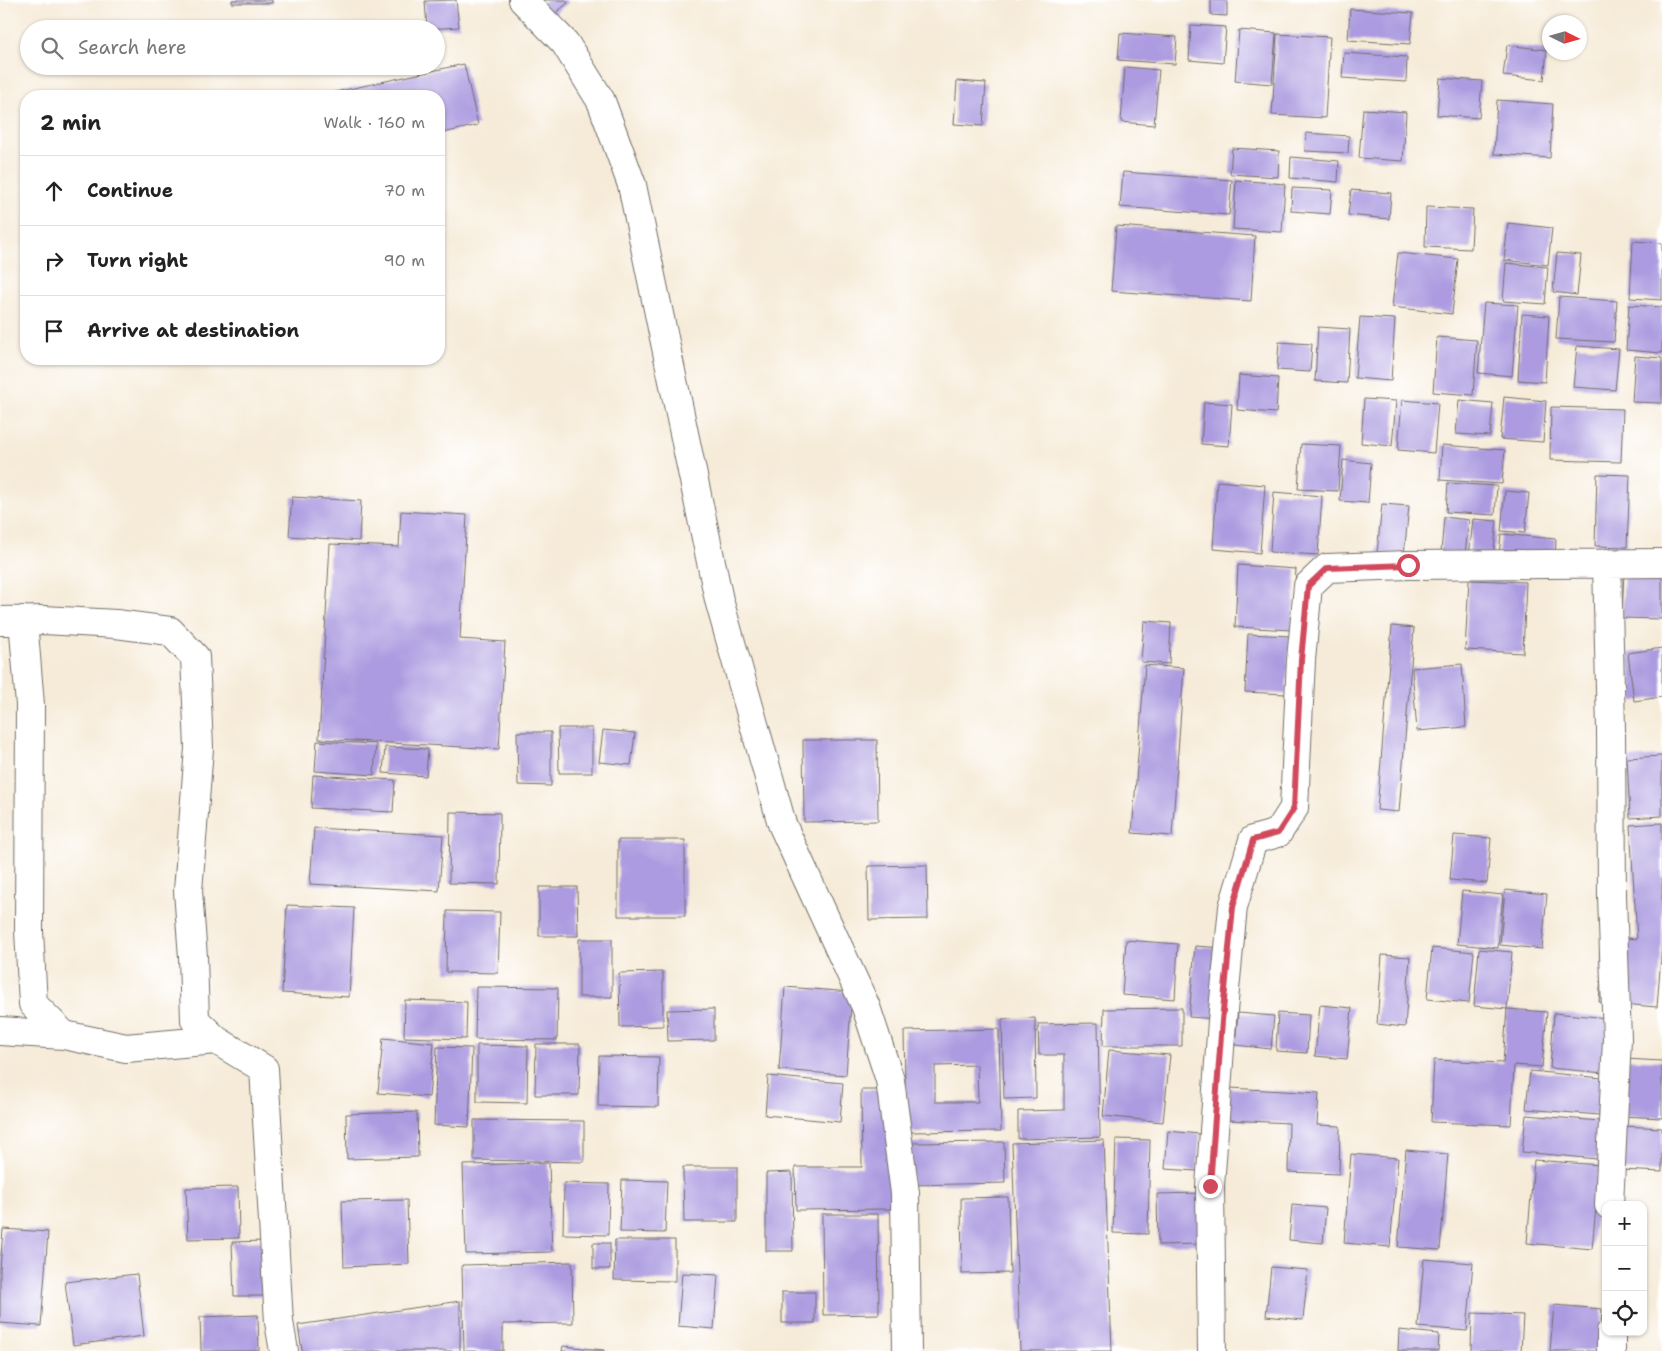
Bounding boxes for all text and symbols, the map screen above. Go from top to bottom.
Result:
north arrow [1542,15,1587,60]
search box [20,20,445,75]
icon: search [38,34,66,62]
text: Search here [78,35,187,60]
text: 2 min [40,109,101,137]
text: Walk · 160 m [324,112,425,133]
icon: ahead [40,177,68,205]
text: Continue [87,178,173,203]
text: 70 m [384,180,425,201]
icon: right [40,247,68,275]
text: Turn right [87,248,188,273]
text: 90 m [384,250,425,271]
icon: arrive [40,317,68,345]
text: Arrive at destination [87,318,299,343]
route start [1397,554,1420,577]
route end [1199,1175,1222,1198]
map controls [1602,1201,1647,1336]
button: + [1602,1201,1647,1246]
button: − [1602,1246,1647,1291]
button: locate [1602,1291,1647,1336]

